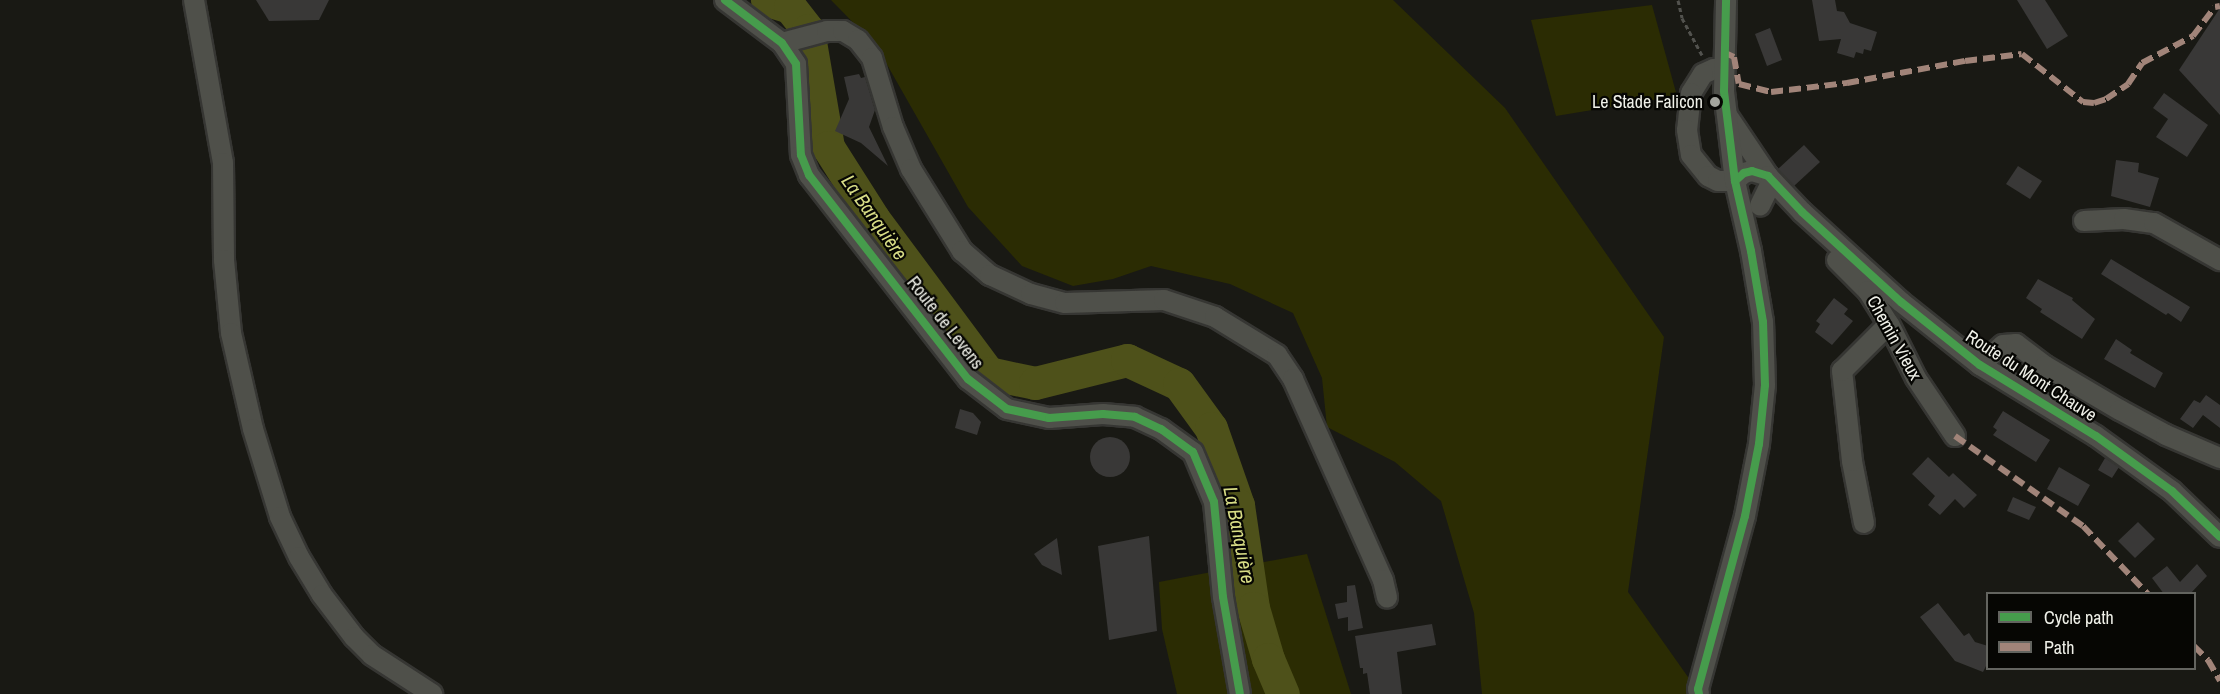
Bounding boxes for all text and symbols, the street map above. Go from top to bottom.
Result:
place label: Le Stade Falicon [1592,91,1703,113]
marker: Le Stade Falicon [1708,95,1722,109]
water label: La Banquière [837,170,913,264]
street label: Route de Levens [902,272,988,374]
street label: Chemin Vieux [1862,292,1926,384]
street label: Route du Mont Chauve [1961,326,2101,426]
water label: La Banquière [1219,484,1261,586]
legend [1986,592,2196,670]
text: Cycle path [2044,605,2114,630]
text: Path [2044,635,2074,660]

